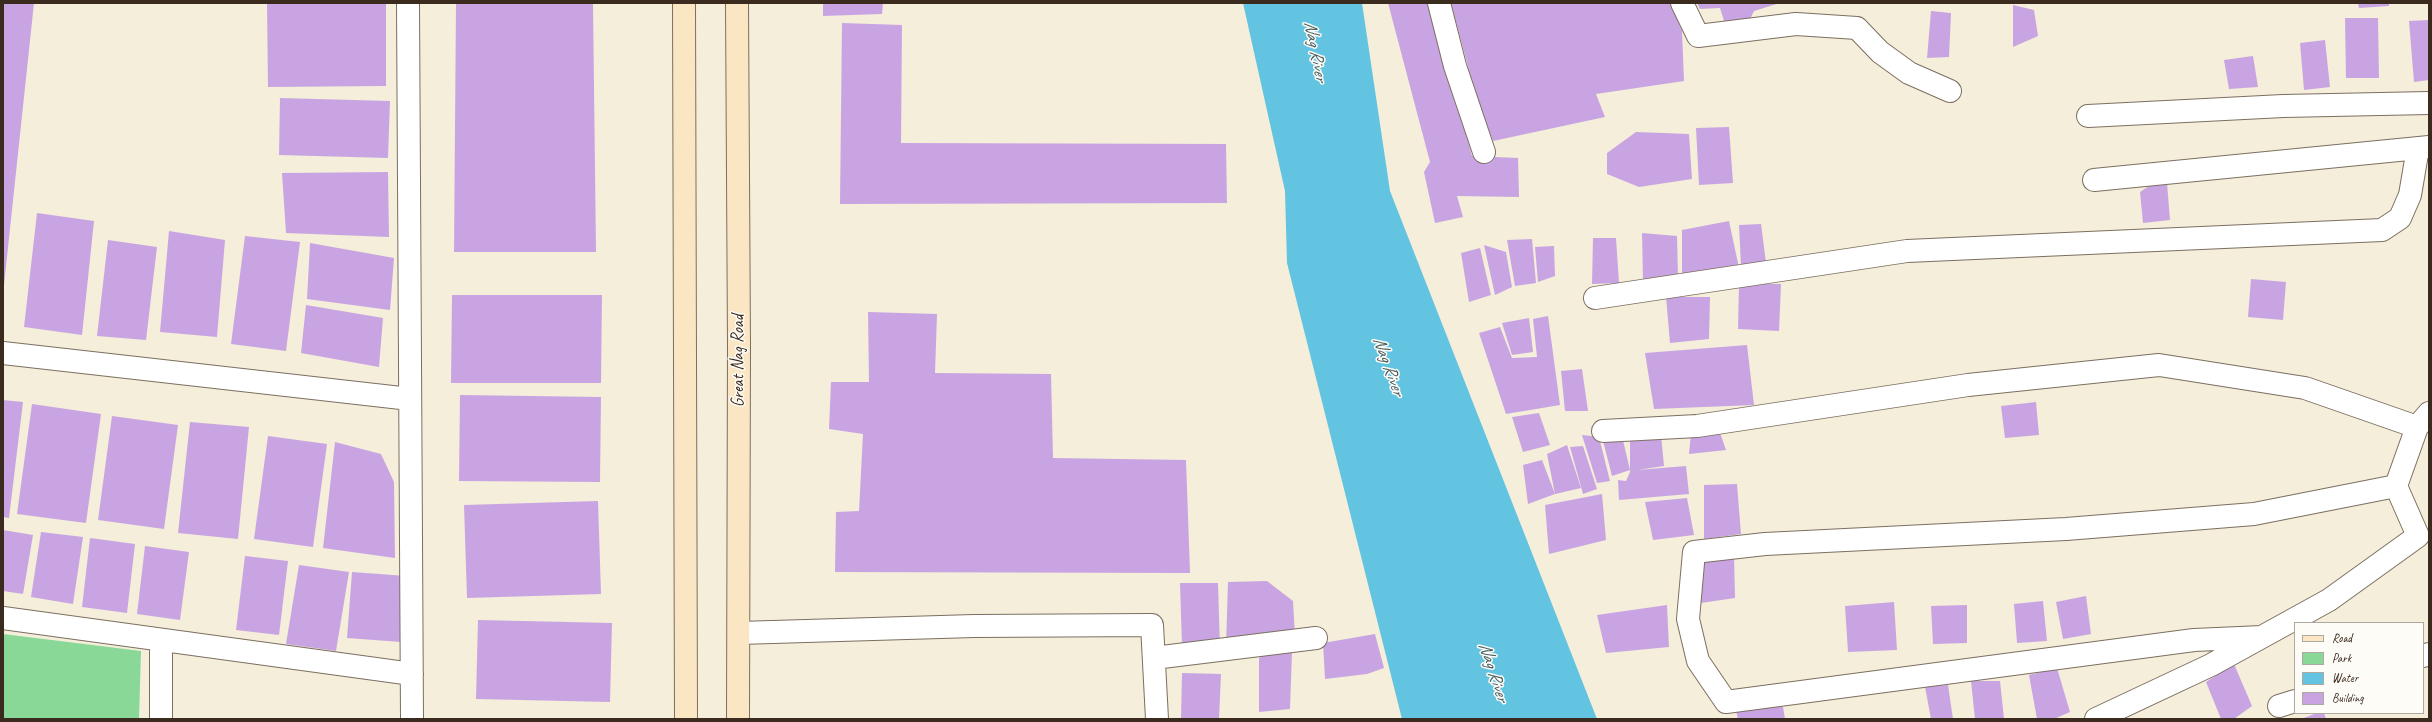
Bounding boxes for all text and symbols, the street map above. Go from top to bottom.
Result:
water label: Nag River [1299,19,1331,83]
street label: Great Nag Road [729,315,749,407]
water label: Nag River [1367,334,1409,398]
legend [2294,622,2424,714]
text: Road [2332,630,2352,646]
water label: Nag River [1473,640,1513,704]
text: Park [2332,650,2351,666]
text: Water [2332,670,2358,686]
text: Building [2332,690,2364,706]

